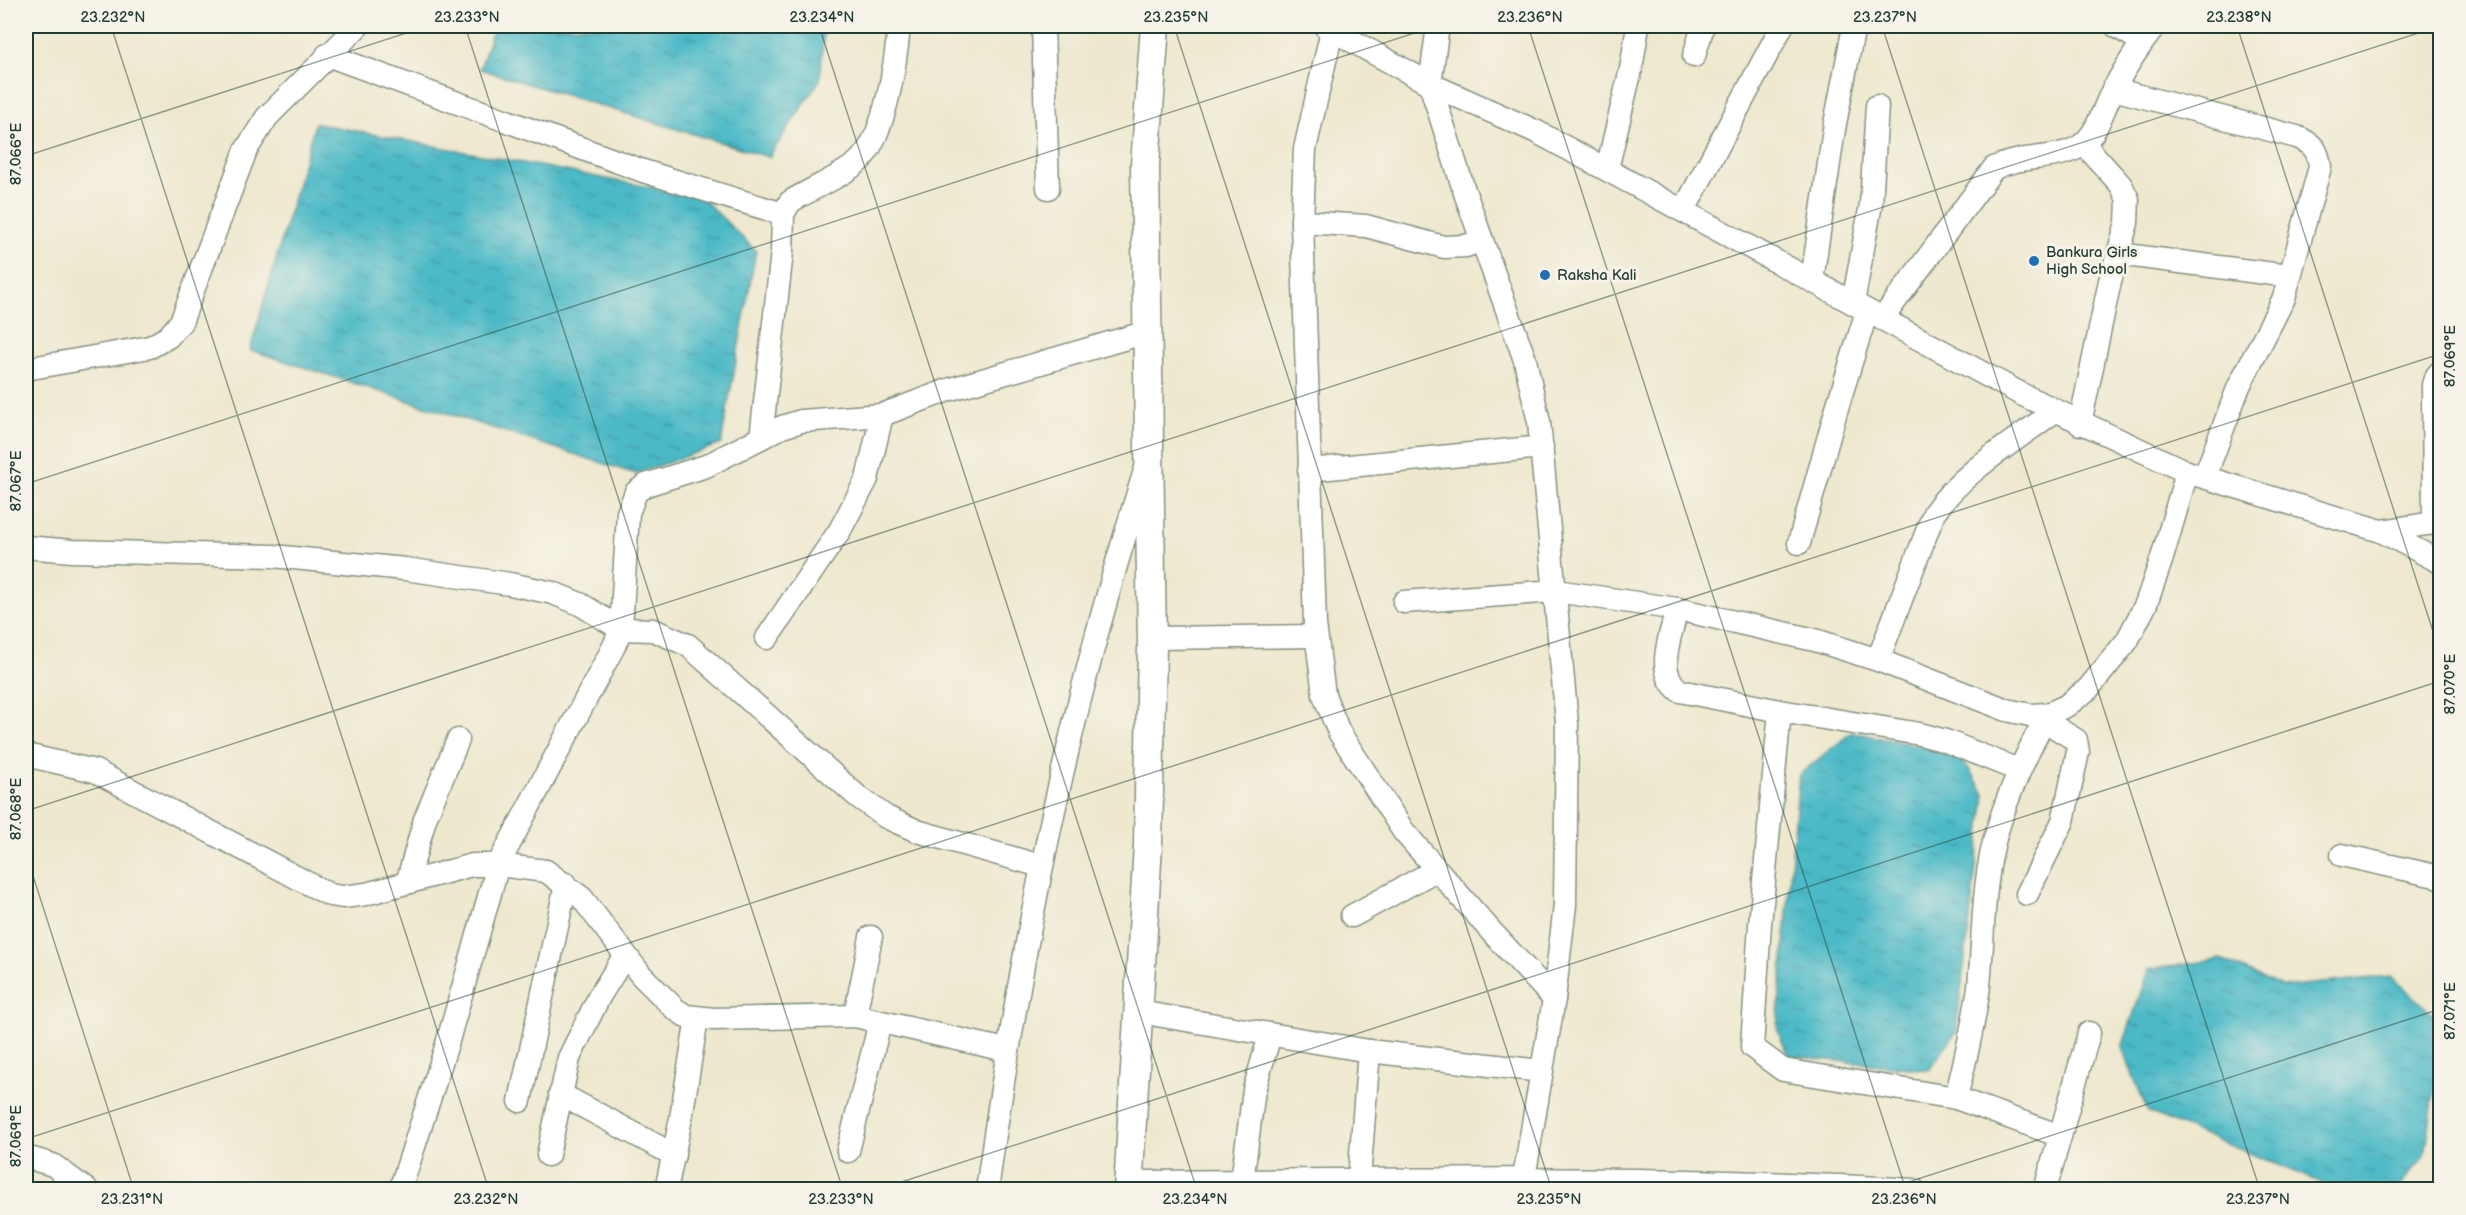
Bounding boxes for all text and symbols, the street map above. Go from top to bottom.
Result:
text: 23.232°N [80,8,146,27]
text: 23.233°N [434,8,500,27]
text: 23.234°N [789,8,855,27]
text: 23.235°N [1143,8,1209,27]
text: 23.236°N [1497,8,1563,27]
text: 23.237°N [1853,8,1917,27]
text: 23.238°N [2206,8,2272,27]
text: 87.066°E [7,123,26,185]
place label: Bankura Girls High School [2046,243,2138,279]
marker: Bankura Girls High School [2027,254,2041,268]
place label: Raksha Kali [1557,266,1637,285]
marker: Raksha Kali [1538,268,1552,282]
text: 87.069°E [2441,325,2460,387]
text: 87.067°E [7,450,26,512]
text: 87.070°E [2441,653,2460,714]
text: 87.068°E [7,778,26,840]
text: 87.071°E [2441,982,2460,1040]
text: 87.069°E [7,1105,26,1167]
text: 23.231°N [101,1190,163,1209]
text: 23.232°N [453,1190,519,1209]
text: 23.233°N [808,1190,874,1209]
text: 23.234°N [1162,1190,1228,1209]
text: 23.235°N [1516,1190,1582,1209]
text: 23.236°N [1871,1190,1937,1209]
text: 23.237°N [2226,1190,2290,1209]

